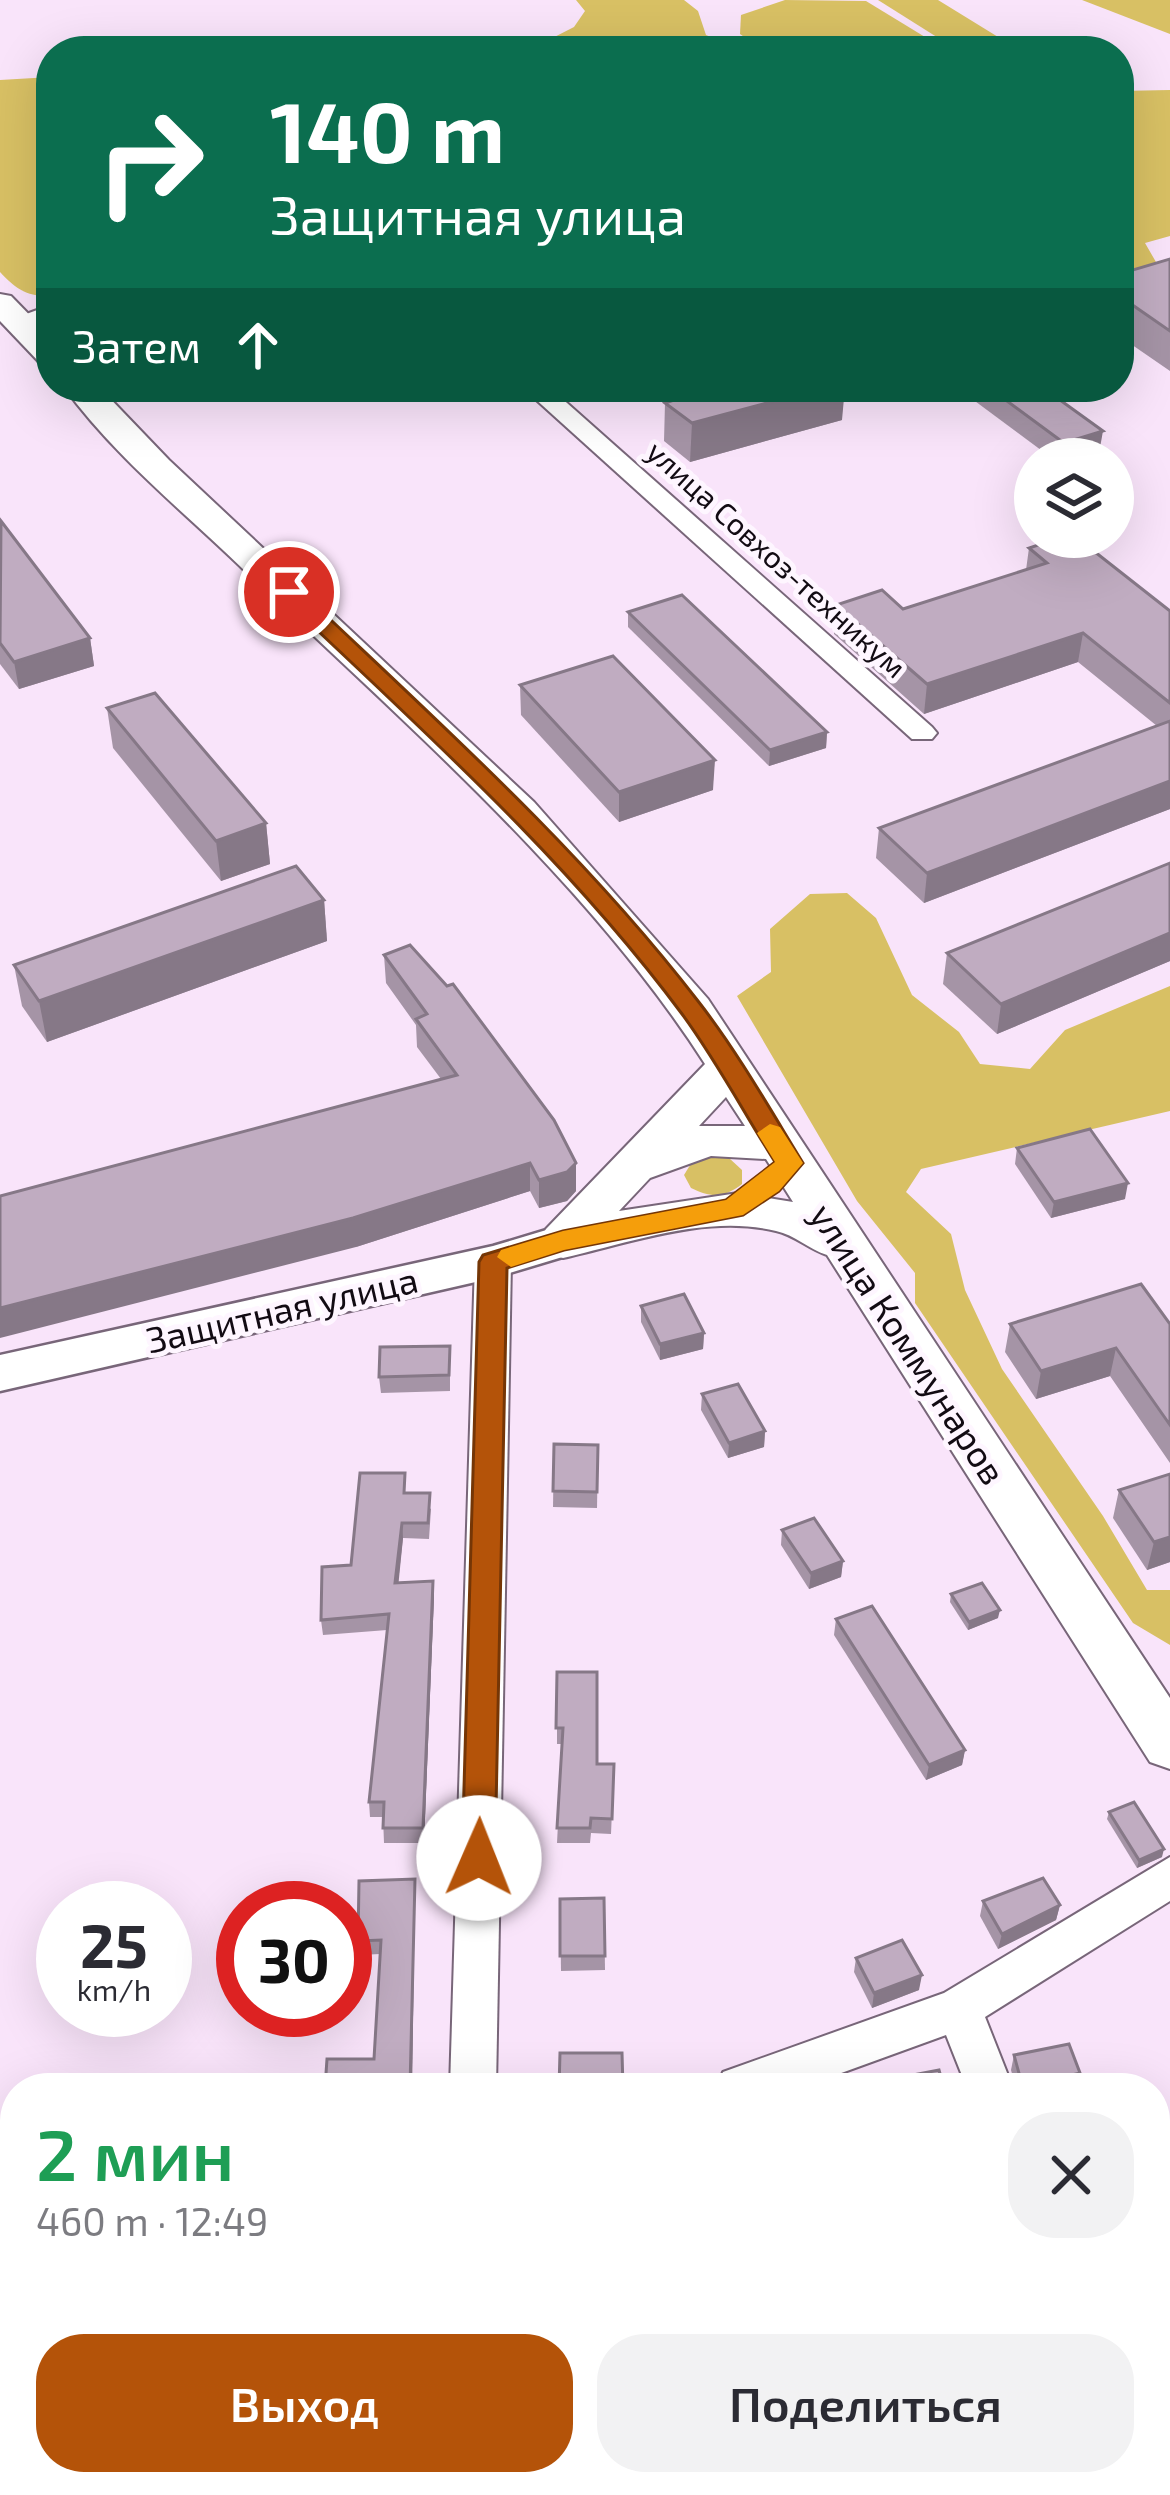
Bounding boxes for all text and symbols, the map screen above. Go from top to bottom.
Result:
text: 140 m [270,79,505,180]
icon: right [72,84,228,240]
text: Защитная улица [270,181,686,246]
icon: ahead [225,312,291,378]
text: Затем [72,318,201,372]
street label: улица Совхоз-техникум [640,433,914,685]
map controls [1014,438,1134,558]
button: layers [1014,438,1134,558]
pin [238,541,340,643]
icon: arrive [256,559,322,625]
street label: улица Коммунаров [802,1195,1016,1492]
street label: Защитная улица [142,1256,422,1362]
position arrow [416,1795,542,1921]
speed limit sign: 30 [216,1881,372,2037]
text: 25 [80,1908,148,1980]
text: km/h [77,1971,151,2007]
text: 2 мин [36,2109,234,2195]
button: close [1008,2112,1134,2238]
text: 460 m · 12:49 [36,2197,268,2244]
button: Выход [36,2334,573,2472]
button: Поделиться [597,2334,1134,2472]

